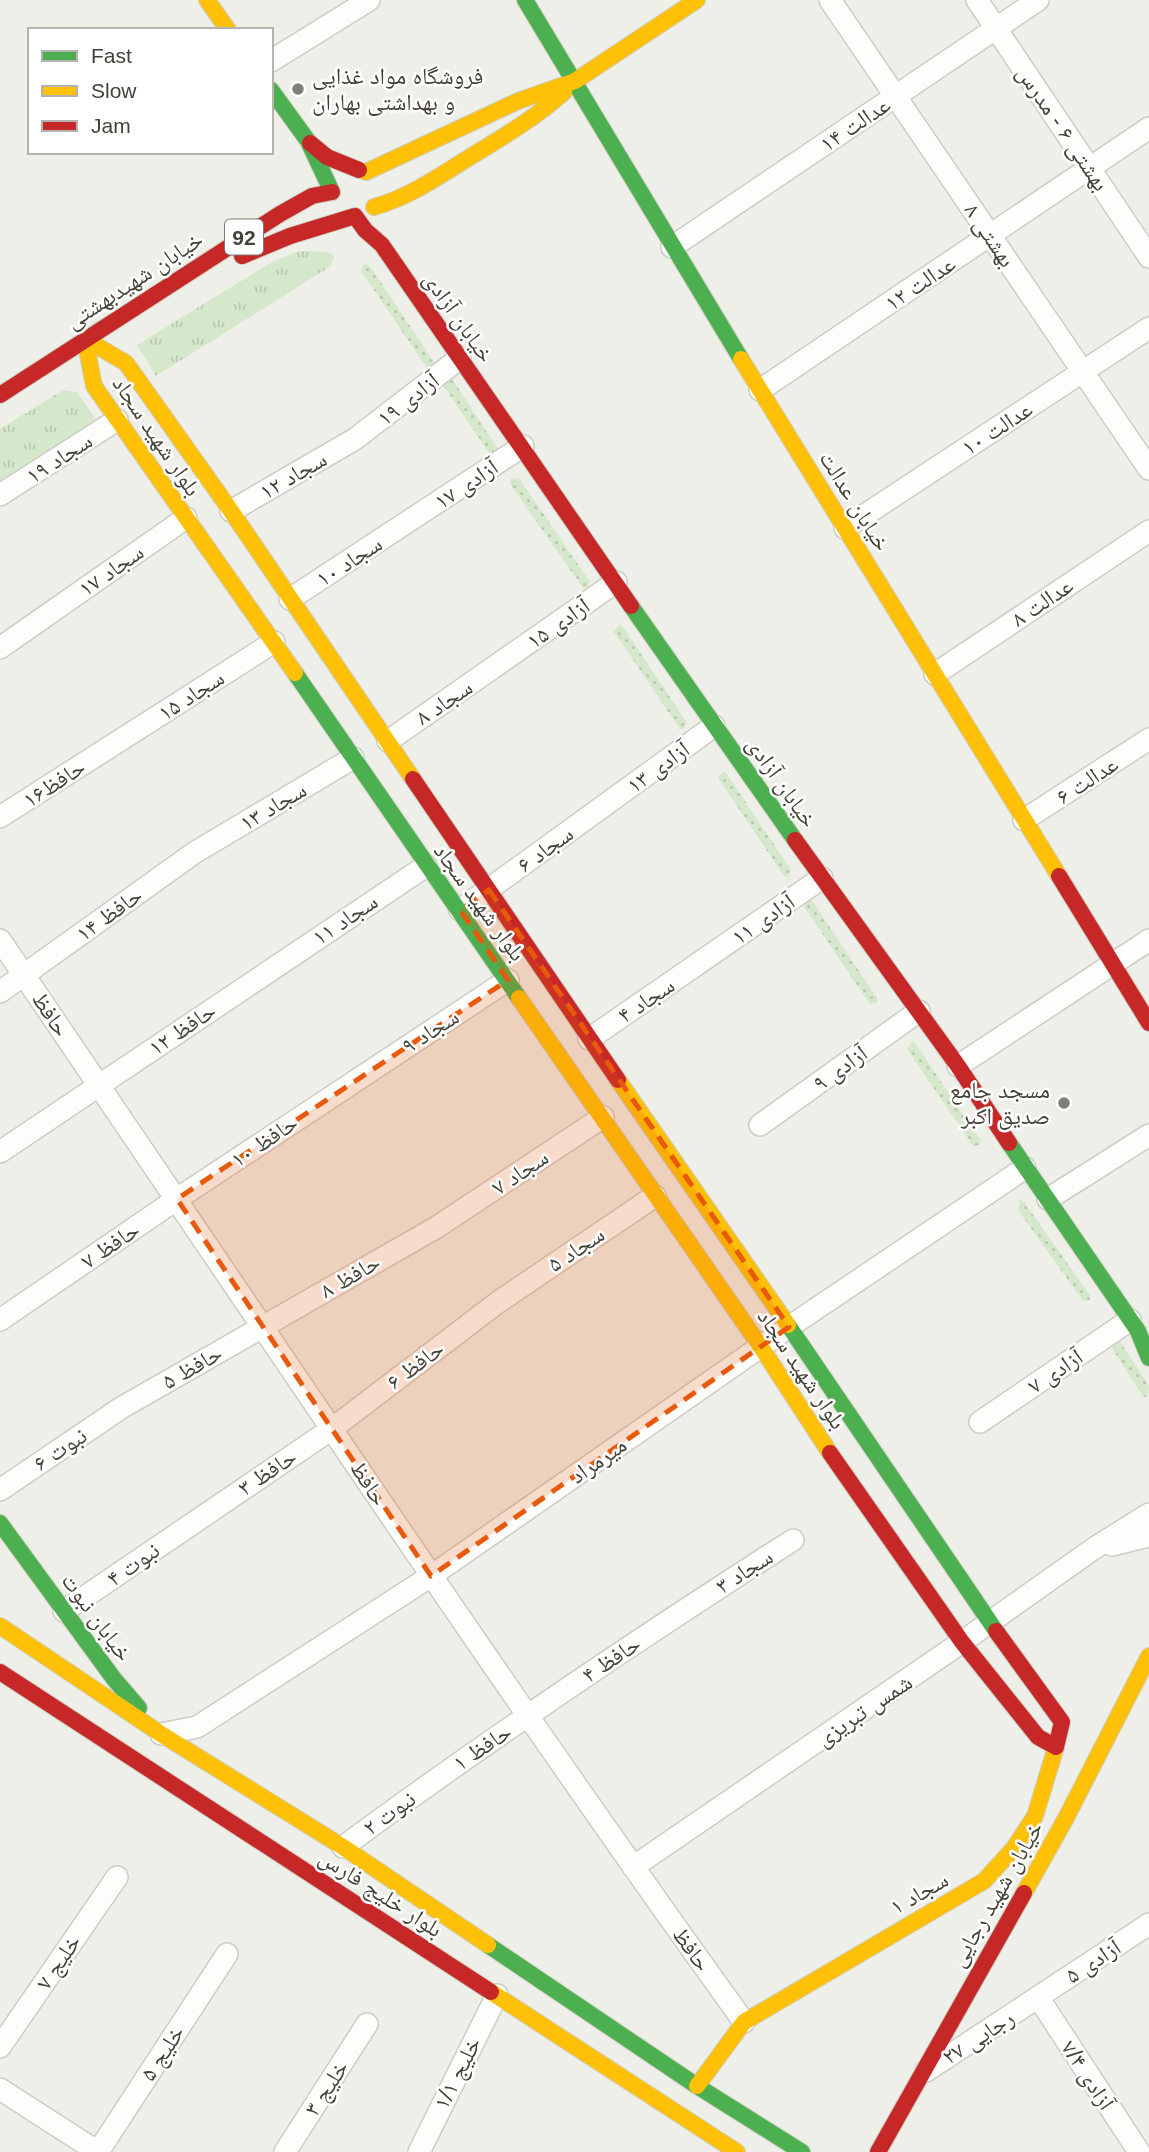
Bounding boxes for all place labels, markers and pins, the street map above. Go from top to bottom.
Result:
place label: فروشگاه مواد غذایی و بهداشتی بهاران [312,63,483,116]
marker: فروشگاه مواد غذایی و بهداشتی بهاران [290,81,306,97]
place label: مسجد جامع صدیق اکبر [950,1077,1050,1130]
marker: مسجد جامع صدیق اکبر [1056,1095,1072,1111]

